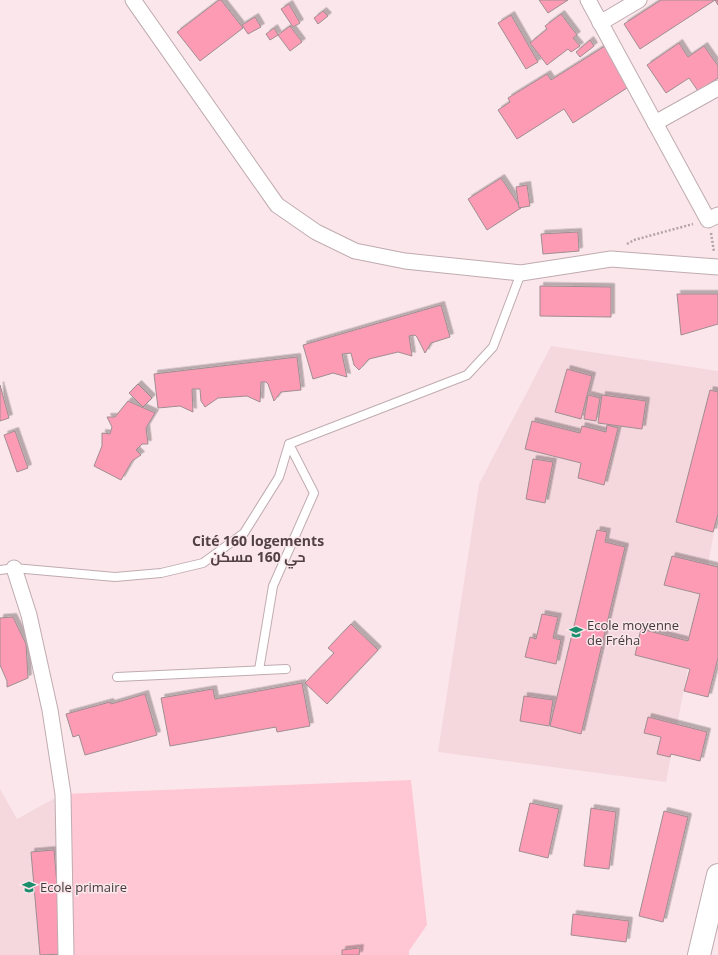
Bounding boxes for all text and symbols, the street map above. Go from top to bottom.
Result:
district label: Cité 160 logements حي 160 مسكن [192,531,324,569]
place label: Ecole moyenne de Fréha [587,616,679,649]
school or university icon: Ecole moyenne de Fréha [568,624,584,640]
place label: Ecole primaire [40,878,127,896]
school or university icon: Ecole primaire [21,879,37,895]

